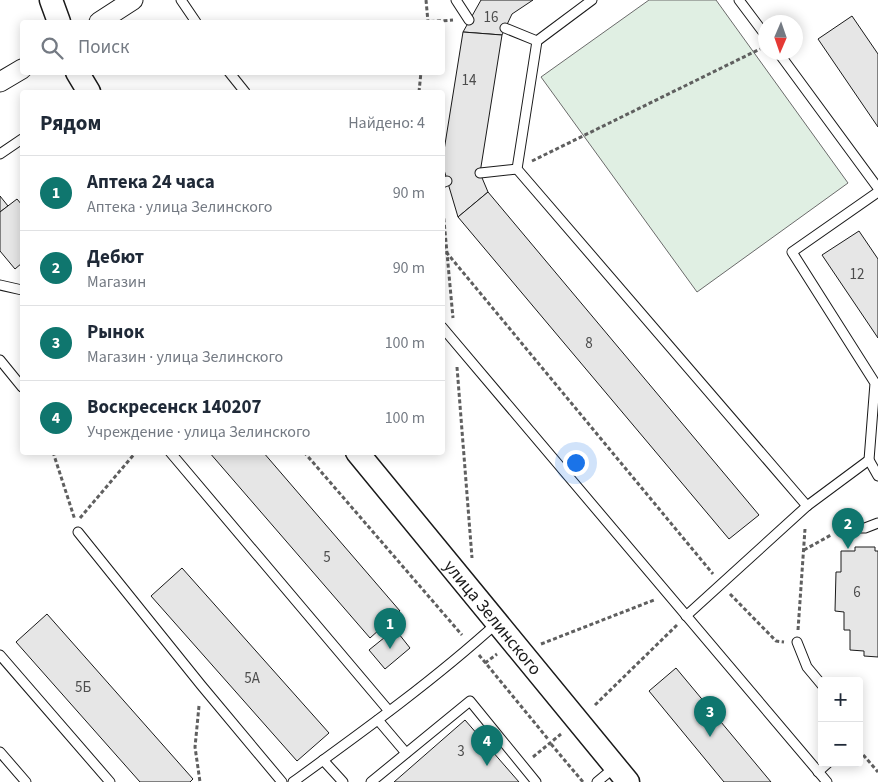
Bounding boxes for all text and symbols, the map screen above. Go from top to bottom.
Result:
house number: 16 [484,7,498,28]
north arrow [758,15,803,60]
search box [20,20,445,75]
icon: search [38,34,66,62]
text: Поиск [78,34,129,61]
house number: 14 [462,70,477,91]
text: Рядом [40,108,101,138]
text: Найдено: 4 [348,112,425,134]
text: Аптека 24 часа [87,169,215,196]
text: 1 [52,182,60,204]
text: 90 m [393,182,425,204]
text: Аптека · улица Зелинского [87,196,272,218]
text: Дебют [87,244,144,271]
text: 2 [52,257,60,279]
text: 90 m [393,257,425,279]
house number: 12 [850,264,864,285]
text: Магазин [87,271,146,293]
text: Рынок [87,319,144,346]
text: 3 [52,332,60,354]
text: 100 m [385,332,425,354]
house number: 8 [585,333,593,354]
text: Магазин · улица Зелинского [87,346,283,368]
text: Воскресенск 140207 [87,394,262,421]
text: 4 [52,407,60,429]
text: 100 m [385,407,425,429]
text: Учреждение · улица Зелинского [87,421,311,443]
your location [563,450,589,476]
pin: 2 [832,508,864,549]
house number: 5 [323,547,331,568]
street label: улица Зелинского [438,554,548,680]
house number: 6 [853,582,861,603]
pin: 1 [374,608,406,649]
house number: 5А [244,668,261,689]
house number: 5Б [75,677,91,698]
map controls [818,677,863,767]
button: + [818,677,863,722]
pin: 3 [694,696,726,737]
button: − [818,722,863,767]
pin: 4 [471,725,503,766]
house number: 3 [457,741,465,762]

